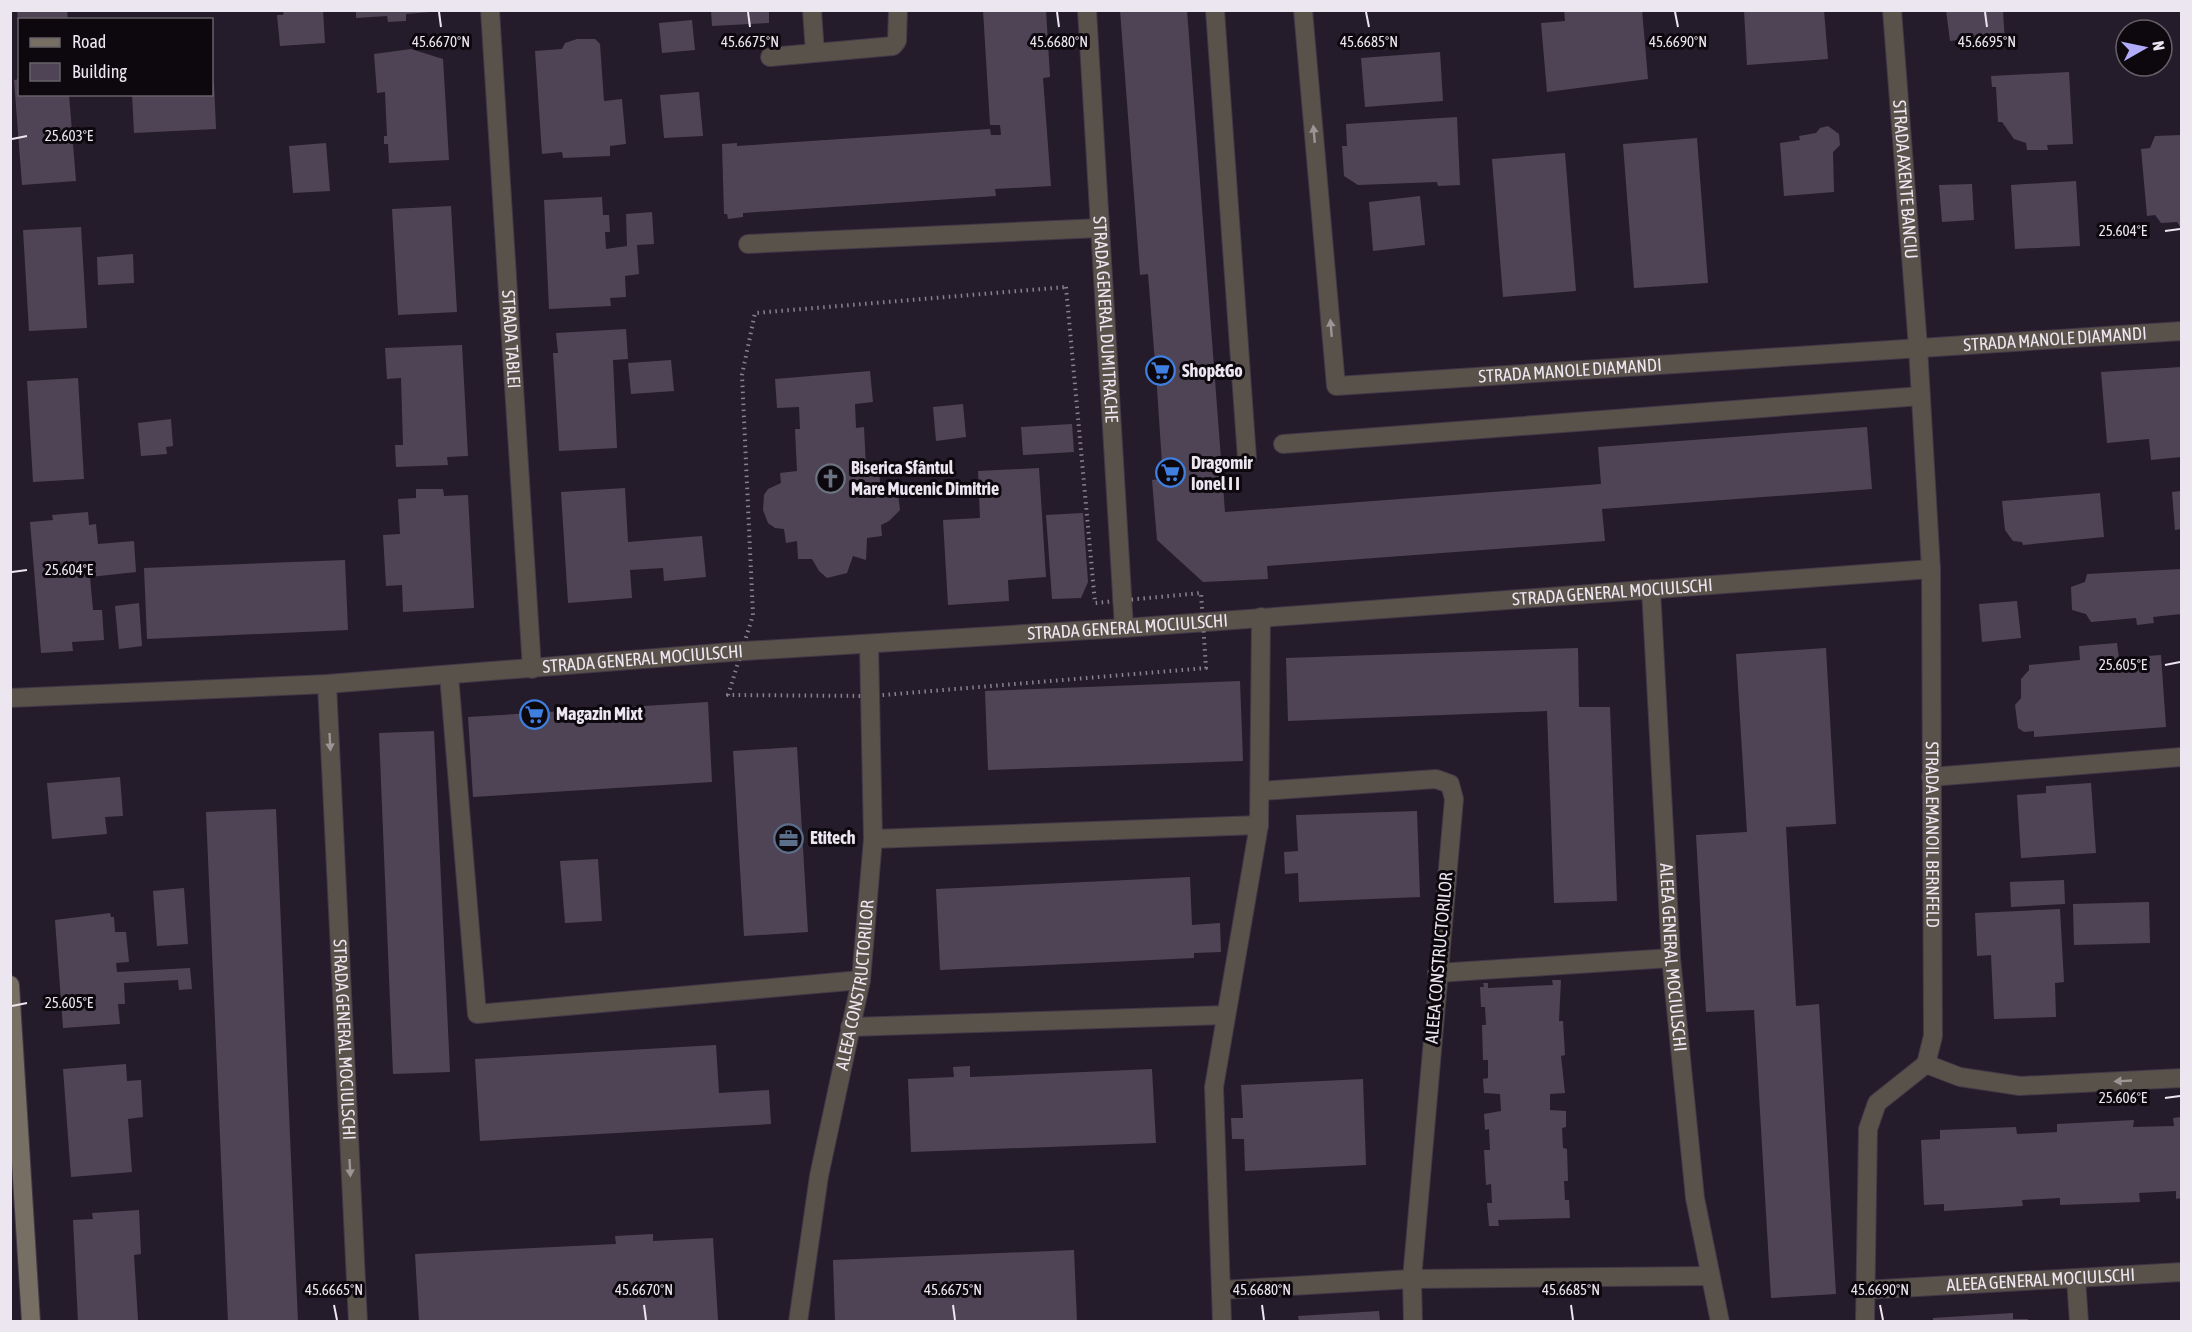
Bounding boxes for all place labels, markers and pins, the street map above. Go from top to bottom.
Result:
supermarket icon: Shop&Go [1145,355,1177,387]
place label: Shop&Go [1182,360,1243,381]
place label: Dragomir Ionel I I [1191,452,1253,494]
place label: Biserica Sfântul Mare Mucenic Dimitrie [851,457,999,499]
supermarket icon: Dragomir Ionel I I [1154,457,1186,489]
church icon: Biserica Sfântul Mare Mucenic Dimitrie [814,462,846,494]
supermarket icon: Magazin Mixt [519,698,551,730]
place label: Magazin Mixt [556,703,643,724]
office icon: Etitech [773,822,805,854]
place label: Etitech [810,827,856,848]

